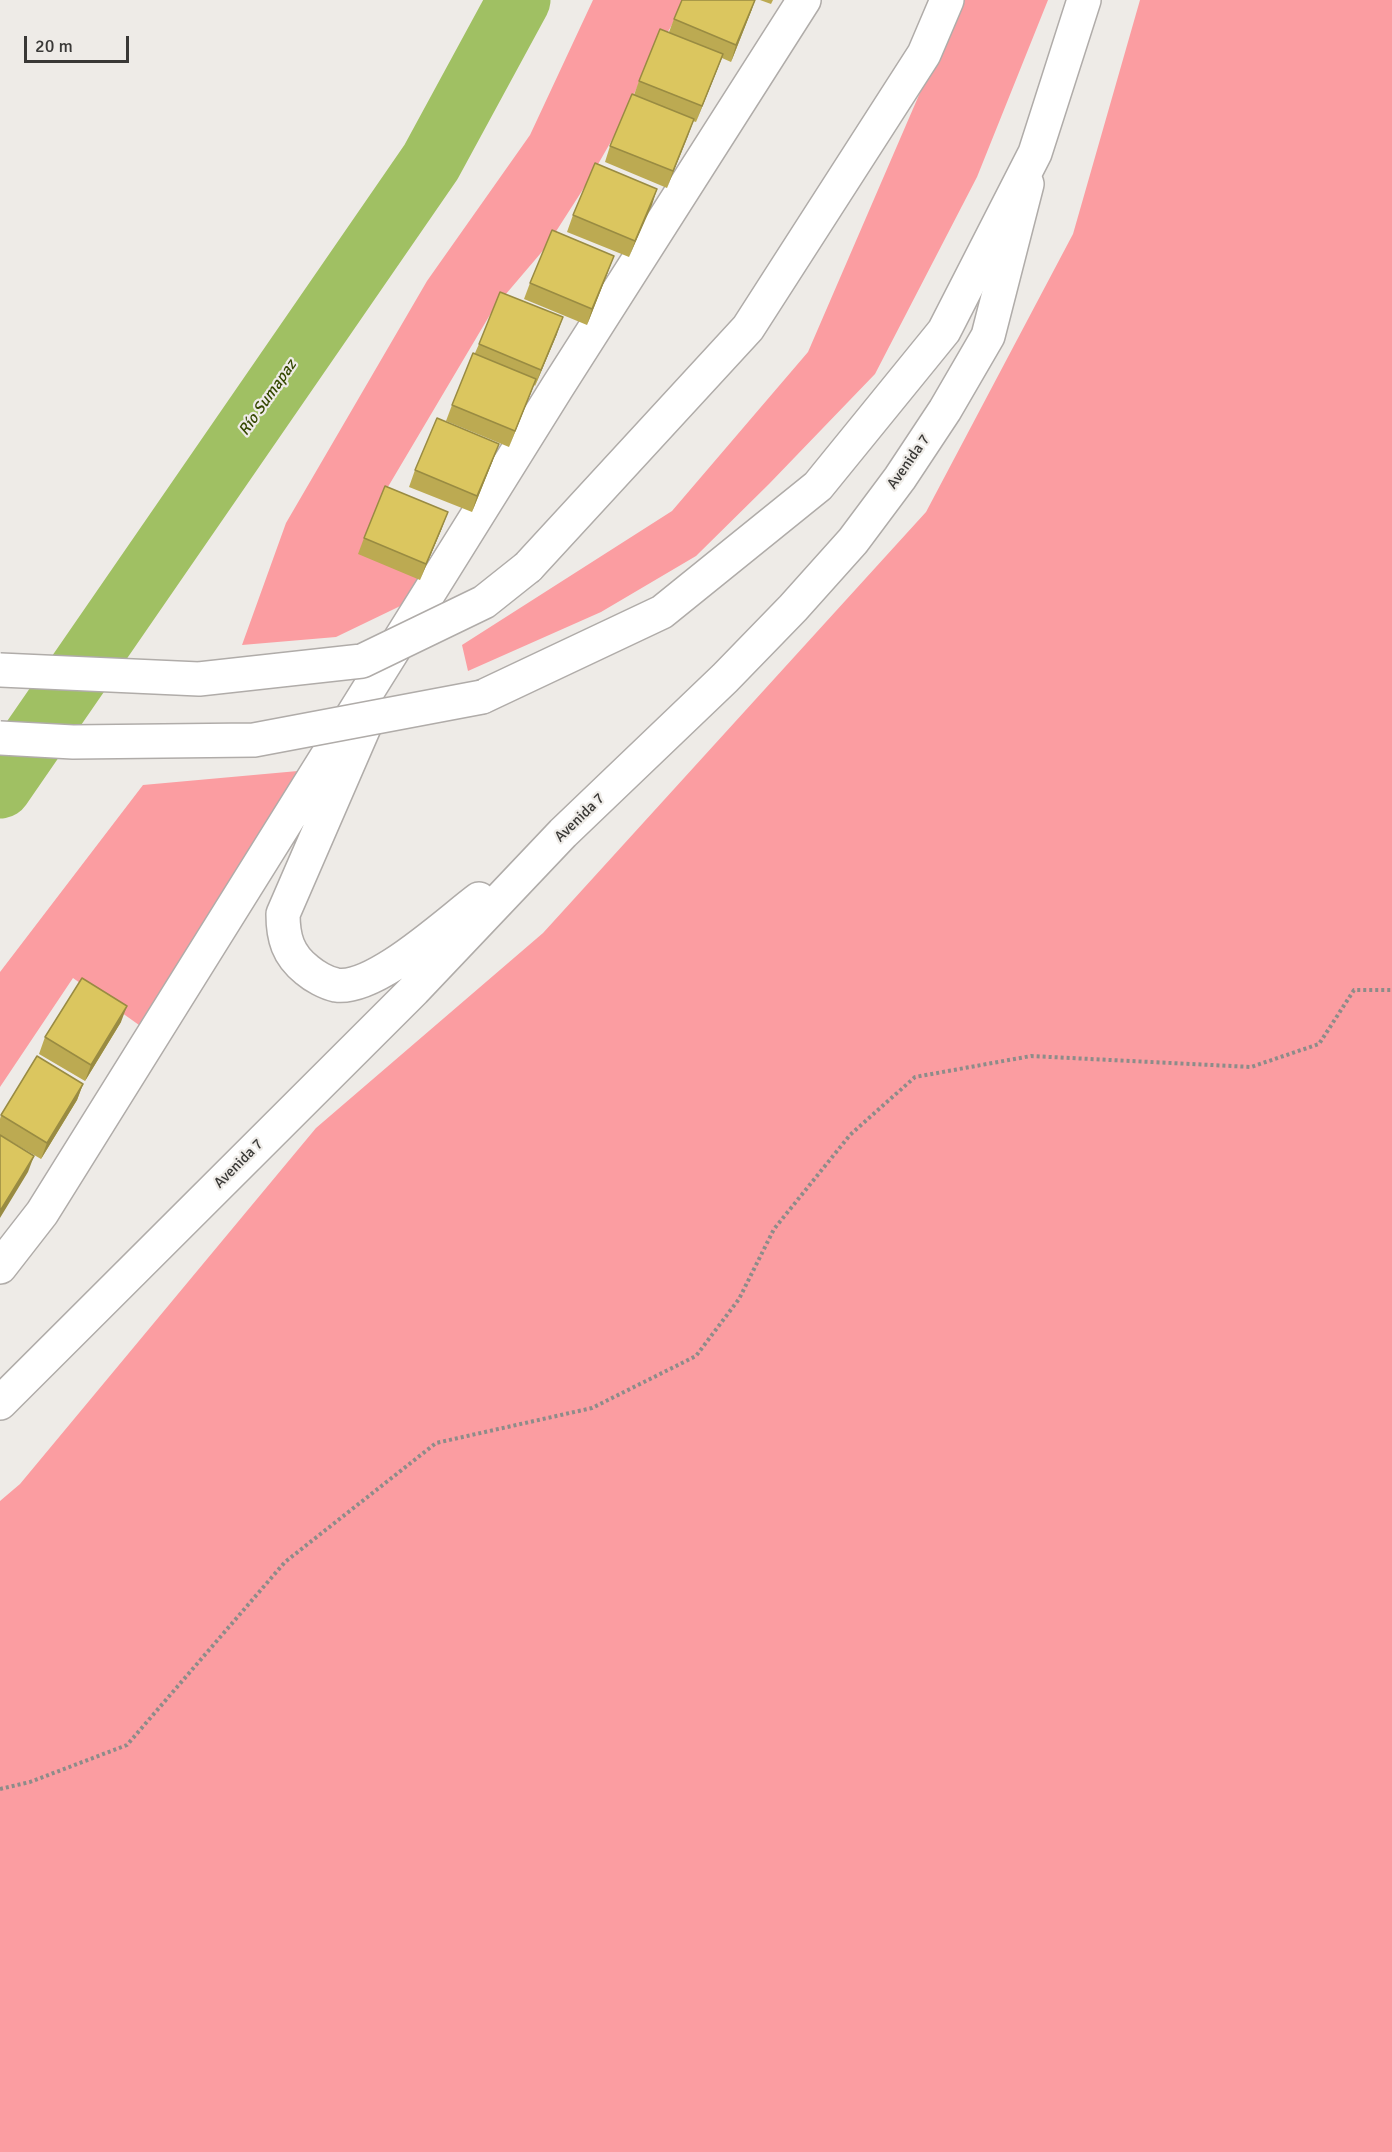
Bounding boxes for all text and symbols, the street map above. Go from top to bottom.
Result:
scale bar [27,24,132,62]
text: 20 m [35,35,73,57]
water label: Río Sumapaz [235,356,301,440]
street label: Avenida 7 [884,431,934,493]
street label: Avenida 7 [551,790,609,846]
street label: Avenida 7 [211,1136,267,1192]

